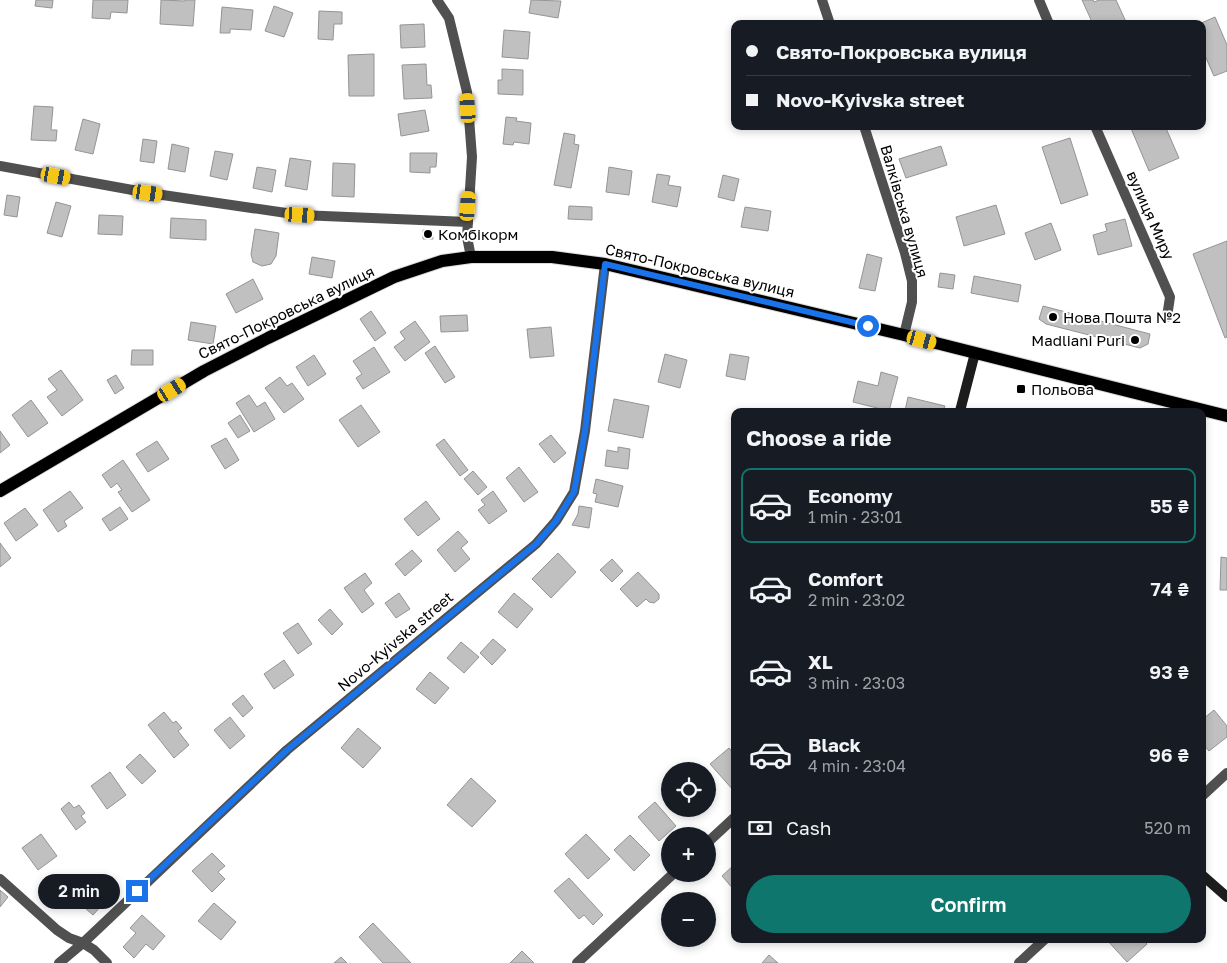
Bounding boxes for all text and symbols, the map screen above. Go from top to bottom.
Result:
text: Свято-Покровська вулиця [776,40,1027,63]
text: Novo-Kyivska street [776,88,964,111]
car [459,93,476,123]
street label: Валківська вулиця [877,142,933,280]
car [39,166,72,186]
street label: вулиця Миру [1123,168,1179,263]
car [132,183,163,203]
car [459,191,476,221]
car [284,207,315,223]
place label: Комбікорм [438,225,518,243]
marker: Комбікорм [422,228,434,240]
street label: Свято-Покровська вулиця [604,239,796,301]
street label: Свято-Покровська вулиця [195,261,377,363]
place label: Нова Пошта №2 [1063,308,1181,326]
marker: Нова Пошта №2 [1047,311,1059,323]
route start [857,315,879,337]
car [905,329,938,351]
place label: Madliani Puri [1031,331,1125,349]
marker: Madliani Puri [1129,334,1141,346]
car [155,376,188,404]
place label: Польова [1031,380,1094,398]
marker: Польова [1015,383,1027,395]
text: Choose a ride [746,424,892,451]
icon: car [748,483,793,528]
text: Economy [808,484,893,507]
text: 55 ₴ [1150,494,1189,517]
text: 1 min · 23:01 [808,507,902,527]
icon: car [748,566,793,611]
text: Comfort [808,567,883,590]
text: 74 ₴ [1150,577,1189,600]
street label: Novo-Kyivska street [334,587,456,695]
text: 2 min · 23:02 [808,590,905,610]
icon: car [748,649,793,694]
text: XL [808,650,833,673]
text: 93 ₴ [1149,660,1189,683]
text: 3 min · 23:03 [808,673,905,693]
icon: car [748,732,793,777]
text: Black [808,733,861,756]
text: 96 ₴ [1149,743,1189,766]
text: 4 min · 23:04 [808,756,906,776]
map controls [661,762,716,947]
button: locate [661,762,716,817]
icon: cash [746,814,774,842]
text: Cash [786,816,831,839]
text: 520 m [1144,818,1191,838]
button: + [661,827,716,882]
callout: 2 min [37,874,120,908]
button: Confirm [746,875,1191,933]
route end [126,880,148,902]
text: 2 min [58,881,100,901]
button: − [661,892,716,947]

